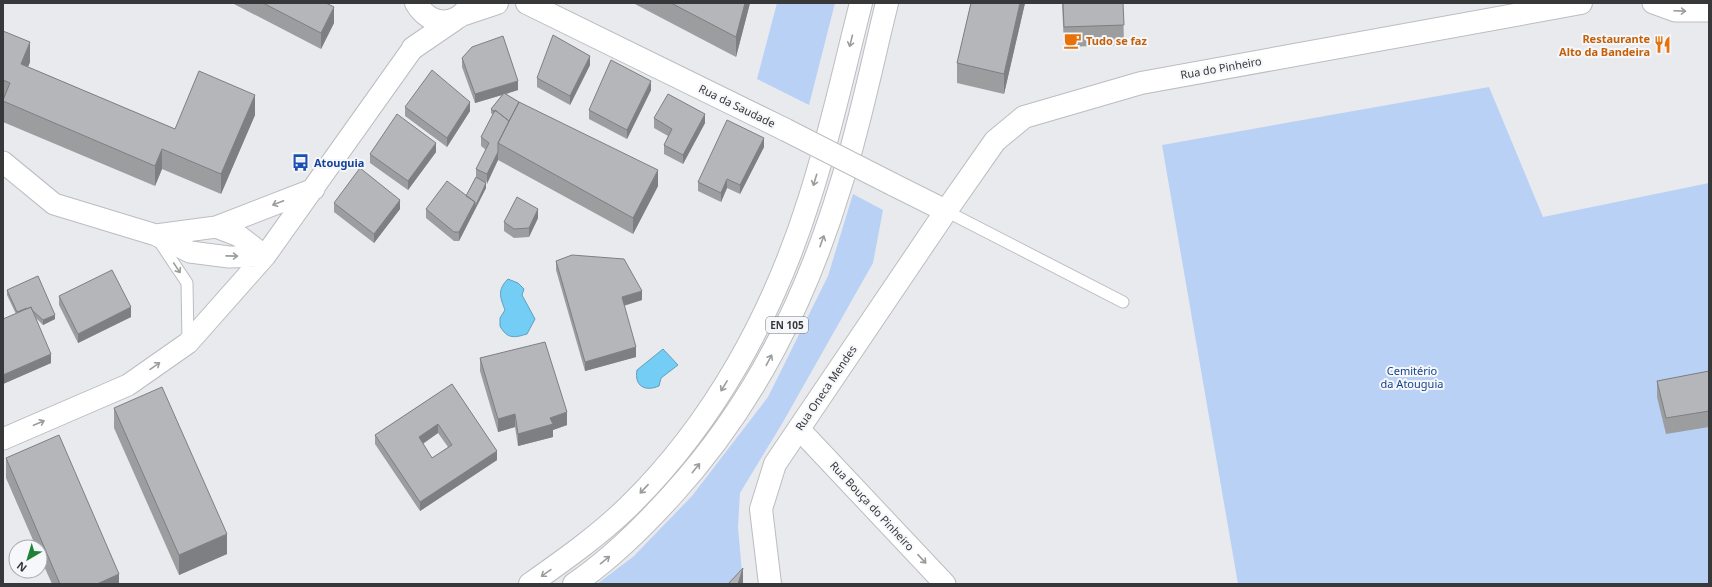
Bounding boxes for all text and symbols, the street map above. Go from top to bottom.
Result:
one-way arrow [1673,7,1686,15]
cafe icon: Tudo se faz [1063,31,1083,51]
place label: Restaurante Alto da Bandeira [1559,31,1650,59]
place label: Tudo se faz [1086,33,1147,48]
one-way arrow [847,34,855,47]
restaurant icon: Restaurante Alto da Bandeira [1653,35,1673,55]
street label: Rua do Pinheiro [1179,53,1263,82]
street label: Rua da Saudade [696,81,778,131]
bus stop icon: Atouguia [291,153,311,173]
place label: Atouguia [314,155,364,170]
one-way arrow [811,174,818,187]
one-way arrow [272,199,284,207]
one-way arrow [818,236,826,248]
one-way arrow [225,253,238,260]
one-way arrow [173,262,181,273]
road number: EN 105 [766,317,808,333]
street label: Rua Oneca Mendes [791,342,860,433]
one-way arrow [766,354,773,366]
one-way arrow [149,362,160,370]
park label: Cemitério da Atouguia [1381,363,1443,391]
one-way arrow [720,380,728,391]
one-way arrow [32,419,44,426]
street label: Rua Bouça do Pinheiro [827,458,918,554]
one-way arrow [692,462,701,473]
one-way arrow [640,484,649,494]
north arrow [8,539,48,579]
one-way arrow [917,554,926,564]
one-way arrow [600,555,610,564]
text: N [13,559,30,576]
one-way arrow [540,569,551,577]

